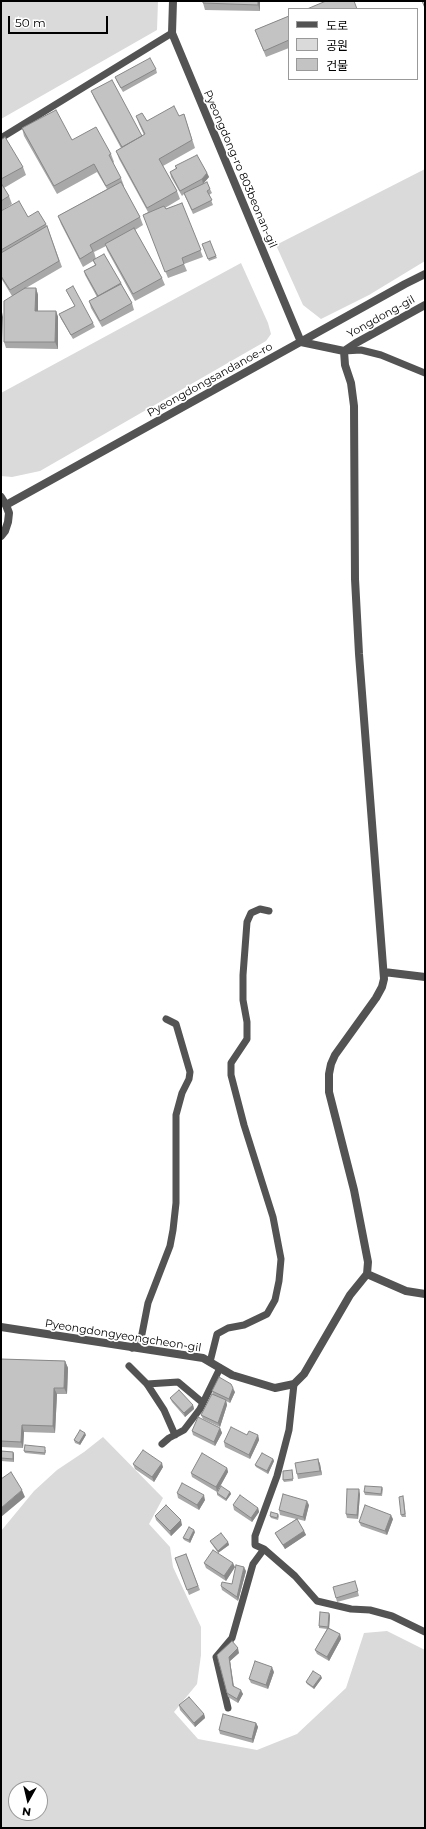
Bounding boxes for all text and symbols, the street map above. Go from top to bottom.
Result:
scale bar [10,8,110,34]
legend [288,8,418,80]
text: 50 m [15,15,46,30]
text: 도로 [326,18,348,33]
text: 공원 [326,38,348,53]
text: 건물 [326,58,348,73]
street label: Pyeongdong-ro 803beonan-gil [201,88,279,250]
street label: Yongdong-gil [345,293,417,341]
street label: Pyeongdongsandanoe-ro [145,340,275,420]
street label: Pyeongdongyeongcheon-gil [44,1317,202,1355]
north arrow [8,1781,48,1821]
text: N [21,1804,32,1819]

